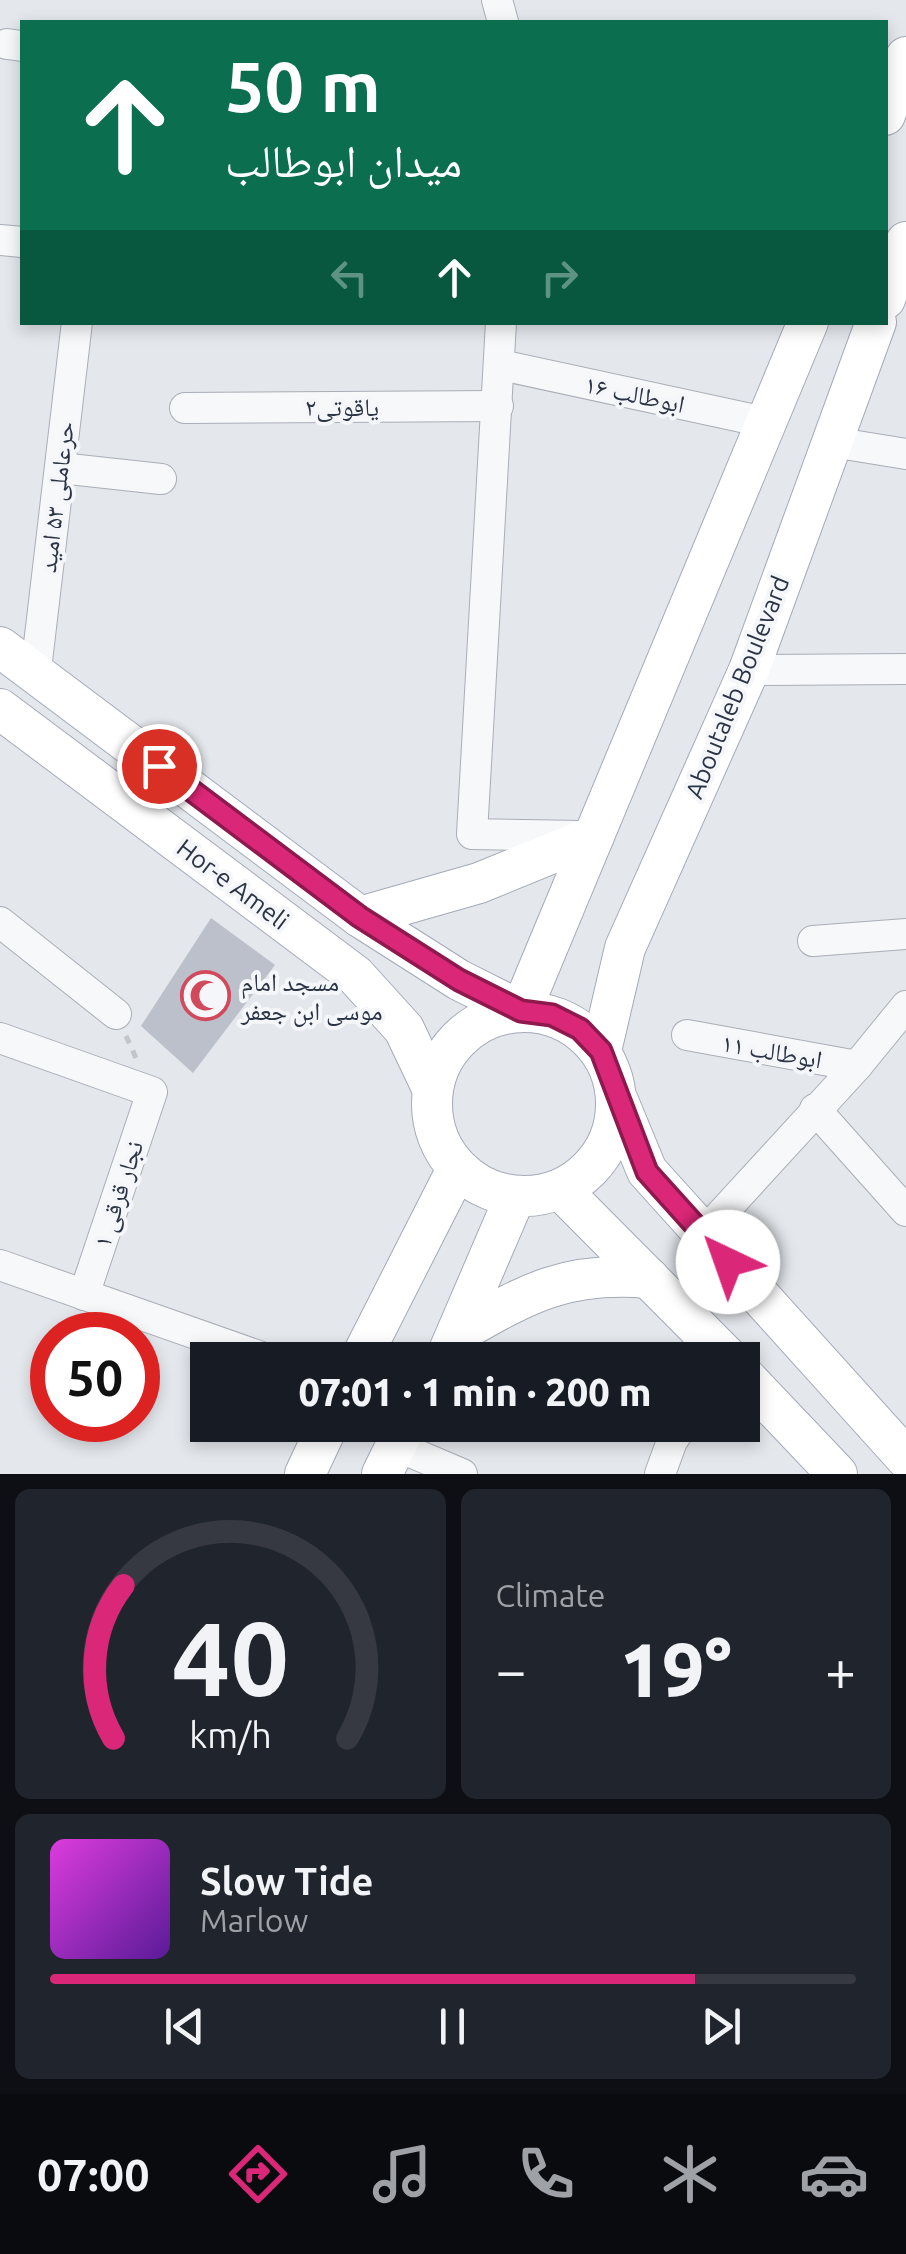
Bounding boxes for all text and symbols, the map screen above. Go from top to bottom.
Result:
text: 50 m [225,47,381,125]
icon: ahead [60,60,190,190]
text: میدان ابوطالب [225,135,462,186]
icon: left [322,250,377,305]
icon: ahead [427,250,482,305]
icon: right [532,250,587,305]
street label: ابوطالب ۱۶ [582,370,687,419]
street label: یاقوتی۲ [305,393,379,423]
street label: حرعاملی ۵۳ امید [33,420,81,574]
street label: Aboutaleb Boulevard [680,572,794,802]
pin [117,724,202,809]
icon: arrive [132,739,187,794]
street label: Hor-e Ameli [172,833,294,935]
place label: مسجد امام موسی ابن جعفر [240,968,383,1027]
mosque icon: مسجد امام موسی ابن جعفر [180,970,232,1022]
street label: ابوطالب ۱۱ [720,1028,824,1074]
street label: نجار قرقی ۱ [88,1137,150,1251]
position arrow [676,1210,780,1314]
speed limit sign: 50 [30,1312,160,1442]
text: 07:01 · 1 min · 200 m [298,1371,652,1413]
text: Climate [496,1577,606,1613]
text: 40 [172,1599,289,1716]
text: 19° [620,1627,732,1711]
text: − [496,1639,527,1700]
text: + [825,1639,856,1700]
text: km/h [189,1715,272,1755]
text: Slow Tide [200,1860,373,1902]
text: Marlow [200,1902,308,1938]
icon: previous [157,1999,212,2054]
icon: pause [425,1999,480,2054]
icon: next [694,1999,749,2054]
icon: directions [223,2139,293,2209]
icon: music [367,2139,437,2209]
icon: phone [511,2139,581,2209]
icon: climate [655,2139,725,2209]
icon: car [799,2139,869,2209]
text: 07:00 [37,2149,150,2200]

